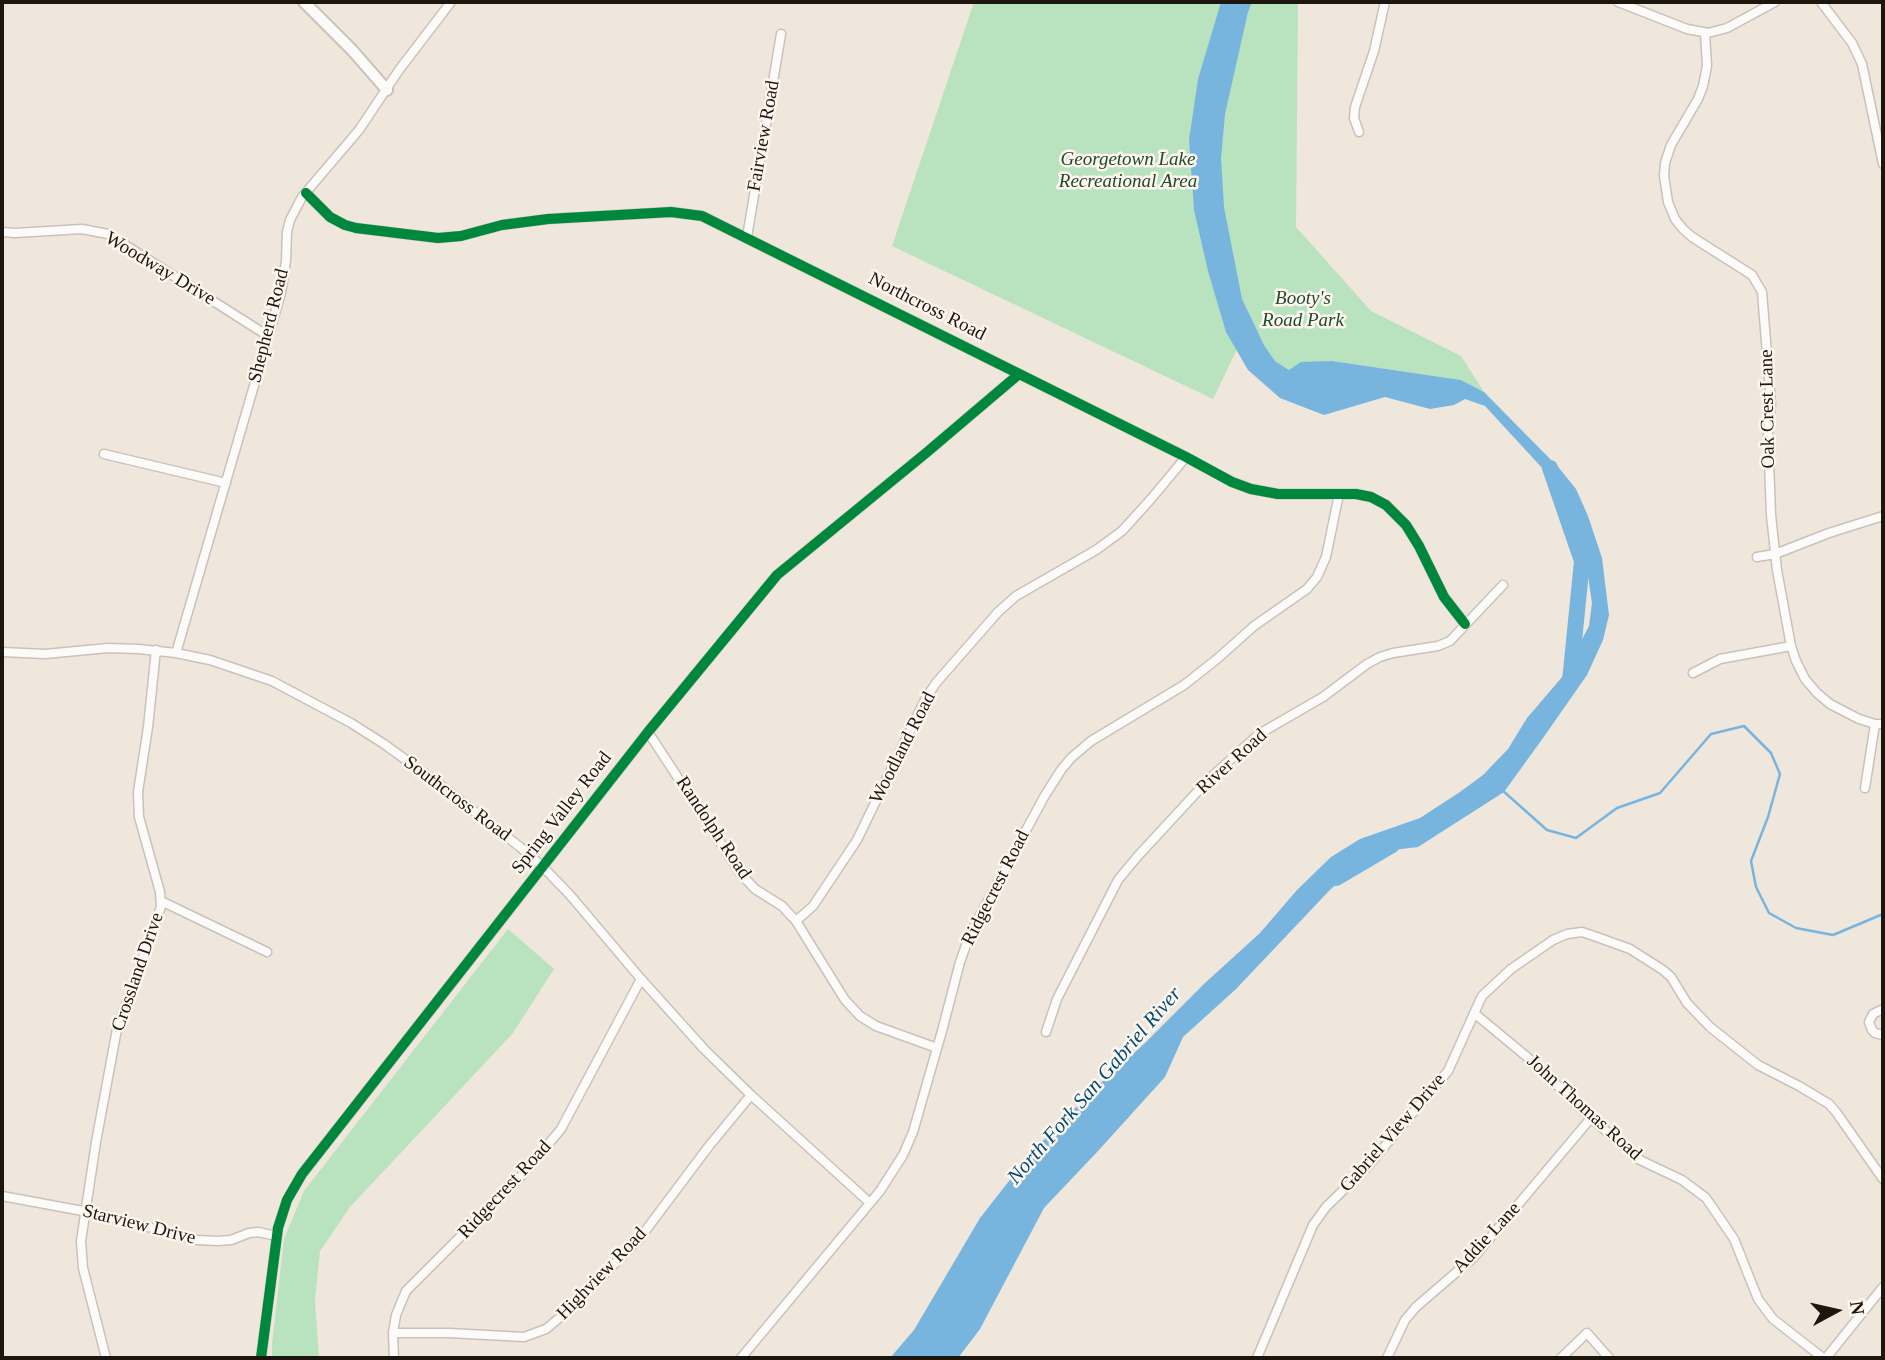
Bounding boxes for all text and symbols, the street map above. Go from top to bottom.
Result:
street label: Fairview Road [743,79,785,193]
park label: Georgetown Lake Recreational Area [1059,149,1197,193]
street label: Woodway Drive [101,227,219,311]
street label: Shepherd Road [244,267,294,385]
street label: Northcross Road [865,268,989,346]
park label: Booty's Road Park [1262,288,1344,332]
street label: Oak Crest Lane [1756,349,1780,469]
street label: Woodland Road [865,688,941,808]
street label: River Road [1192,724,1272,800]
street label: Spring Valley Road [507,747,617,879]
street label: Southcross Road [399,751,515,847]
street label: Randolph Road [670,772,756,884]
street label: Ridgecrest Road [957,827,1035,949]
street label: Crossland Drive [107,910,169,1034]
water label: North Fork San Gabriel River [1002,982,1188,1190]
street label: John Thomas Road [1522,1050,1646,1166]
street label: Gabriel View Drive [1335,1069,1451,1197]
street label: Ridgecrest Road [454,1136,556,1244]
street label: Addie Lane [1448,1198,1526,1278]
street label: Starview Drive [80,1200,198,1250]
street label: Highview Road [552,1223,652,1325]
north arrow [1801,1276,1871,1346]
text: N [1846,1300,1869,1316]

